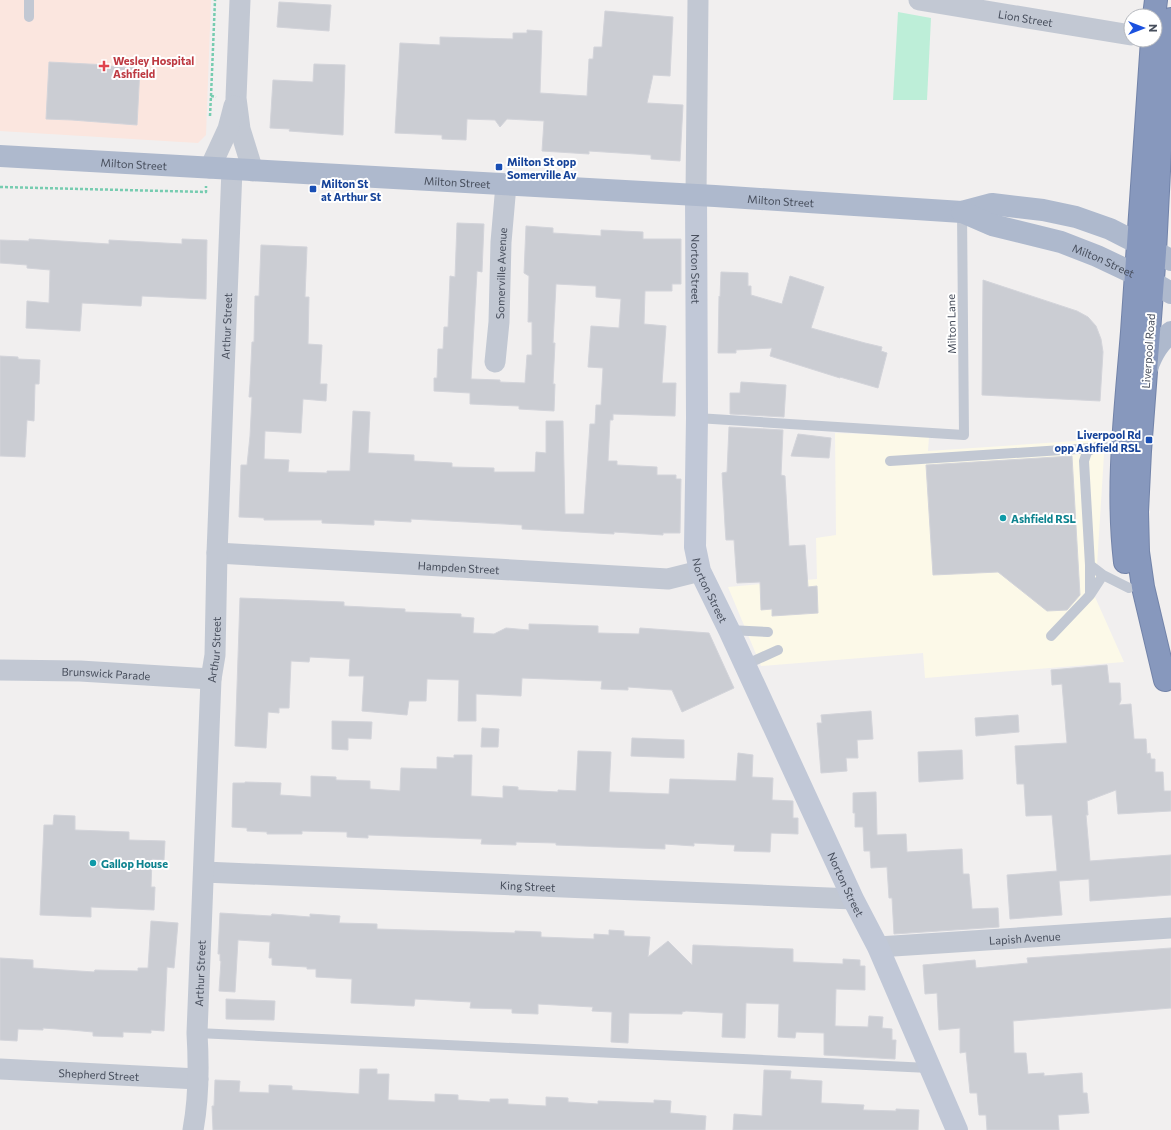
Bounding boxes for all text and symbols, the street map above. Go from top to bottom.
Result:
street label: Lion Street [997,7,1054,29]
north arrow [1123,8,1163,48]
text: N [1147,24,1160,32]
place label: Wesley Hospital Ashfield [113,54,194,80]
marker: Wesley Hospital Ashfield [98,60,110,72]
street label: Milton Street [100,155,168,172]
place label: Milton St opp Somerville Av [507,155,577,181]
marker: Milton St opp Somerville Av [494,162,504,172]
street label: Milton Street [424,173,491,190]
place label: Milton St at Arthur St [321,177,381,203]
marker: Milton St at Arthur St [308,184,318,194]
street label: Milton Street [747,192,815,209]
street label: Somerville Avenue [493,227,509,319]
street label: Norton Street [690,234,703,304]
street label: Milton Street [1071,241,1137,280]
street label: Arthur Street [218,292,234,360]
street label: Milton Lane [944,294,958,354]
street label: Liverpool Road [1139,313,1157,389]
place label: Liverpool Rd opp Ashfield RSL [1054,428,1142,454]
marker: Liverpool Rd opp Ashfield RSL [1144,435,1154,445]
place label: Ashfield RSL [1011,512,1076,525]
marker: Ashfield RSL [998,513,1008,523]
street label: Norton Street [691,556,731,625]
street label: Hampden Street [417,558,500,576]
street label: Arthur Street [204,616,222,683]
street label: Brunswick Parade [61,664,151,682]
street label: Norton Street [826,850,868,919]
place label: Gallop House [101,857,168,870]
marker: Gallop House [88,858,98,868]
street label: King Street [500,878,556,893]
street label: Lapish Avenue [989,929,1061,946]
street label: Arthur Street [192,939,207,1007]
street label: Shepherd Street [58,1065,140,1083]

